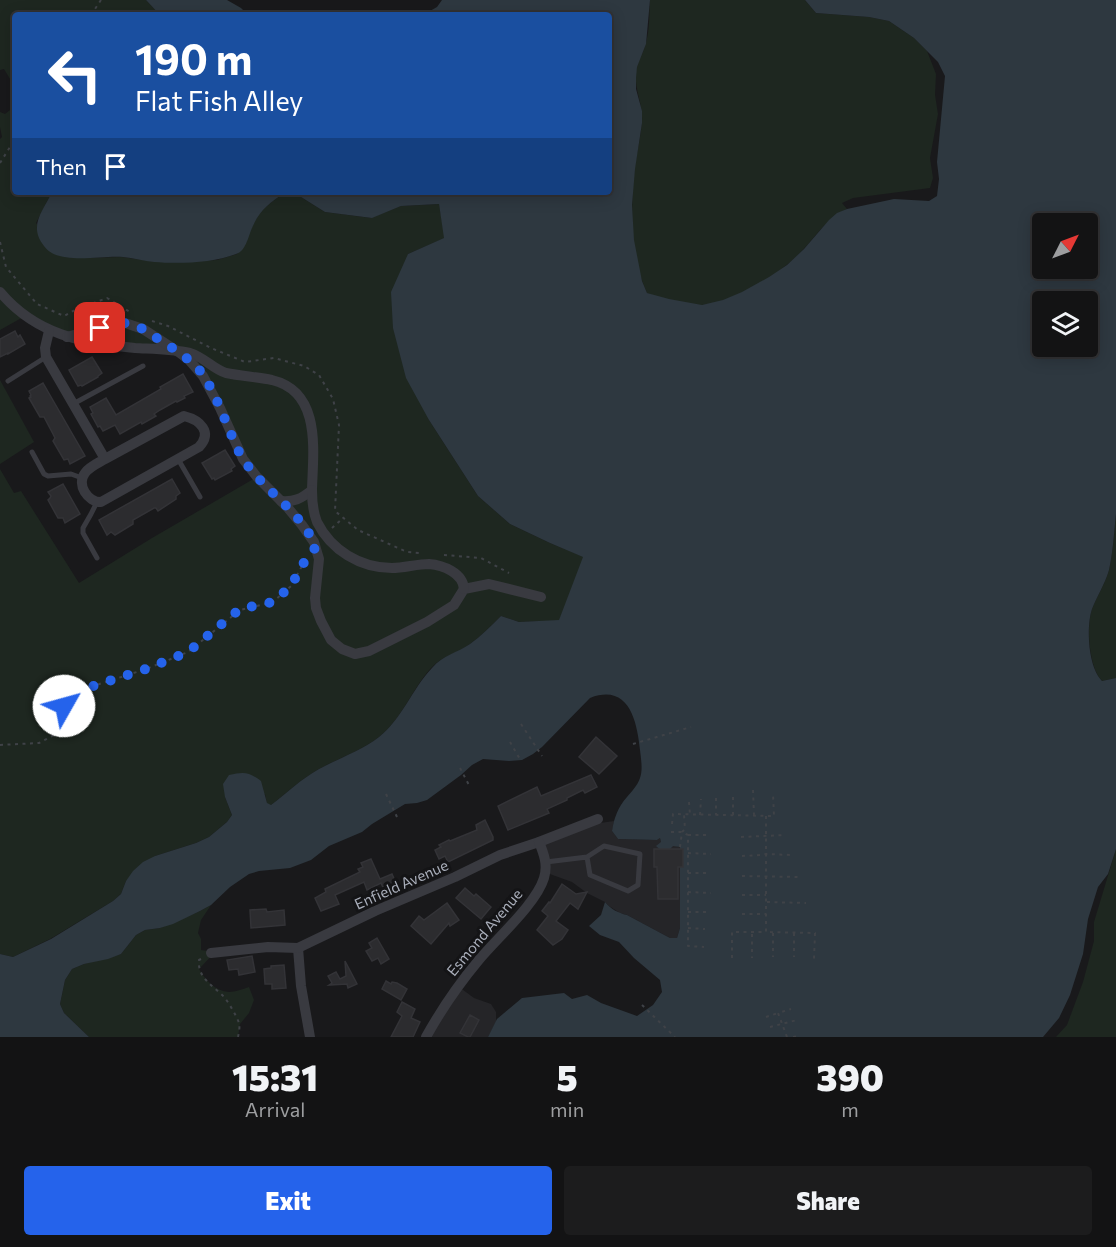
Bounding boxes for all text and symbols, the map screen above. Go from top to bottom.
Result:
text: 190 m [135,32,253,84]
icon: left [36,36,114,114]
text: Flat Fish Alley [135,84,303,117]
icon: arrive [99,150,132,183]
text: Then [36,153,87,180]
north arrow [1032,213,1098,279]
map controls [1032,213,1098,357]
button: layers [1032,291,1098,357]
pin [74,302,125,353]
icon: arrive [83,311,116,344]
position arrow [32,674,96,738]
street label: Enfield Avenue [351,855,451,913]
street label: Esmond Avenue [442,885,526,979]
text: 15:31 [232,1054,318,1098]
text: 5 [557,1054,578,1098]
text: 390 [816,1054,884,1098]
text: Arrival [245,1097,305,1121]
text: min [550,1097,584,1121]
text: m [841,1097,859,1121]
button: Exit [24,1166,552,1235]
button: Share [564,1166,1092,1235]

